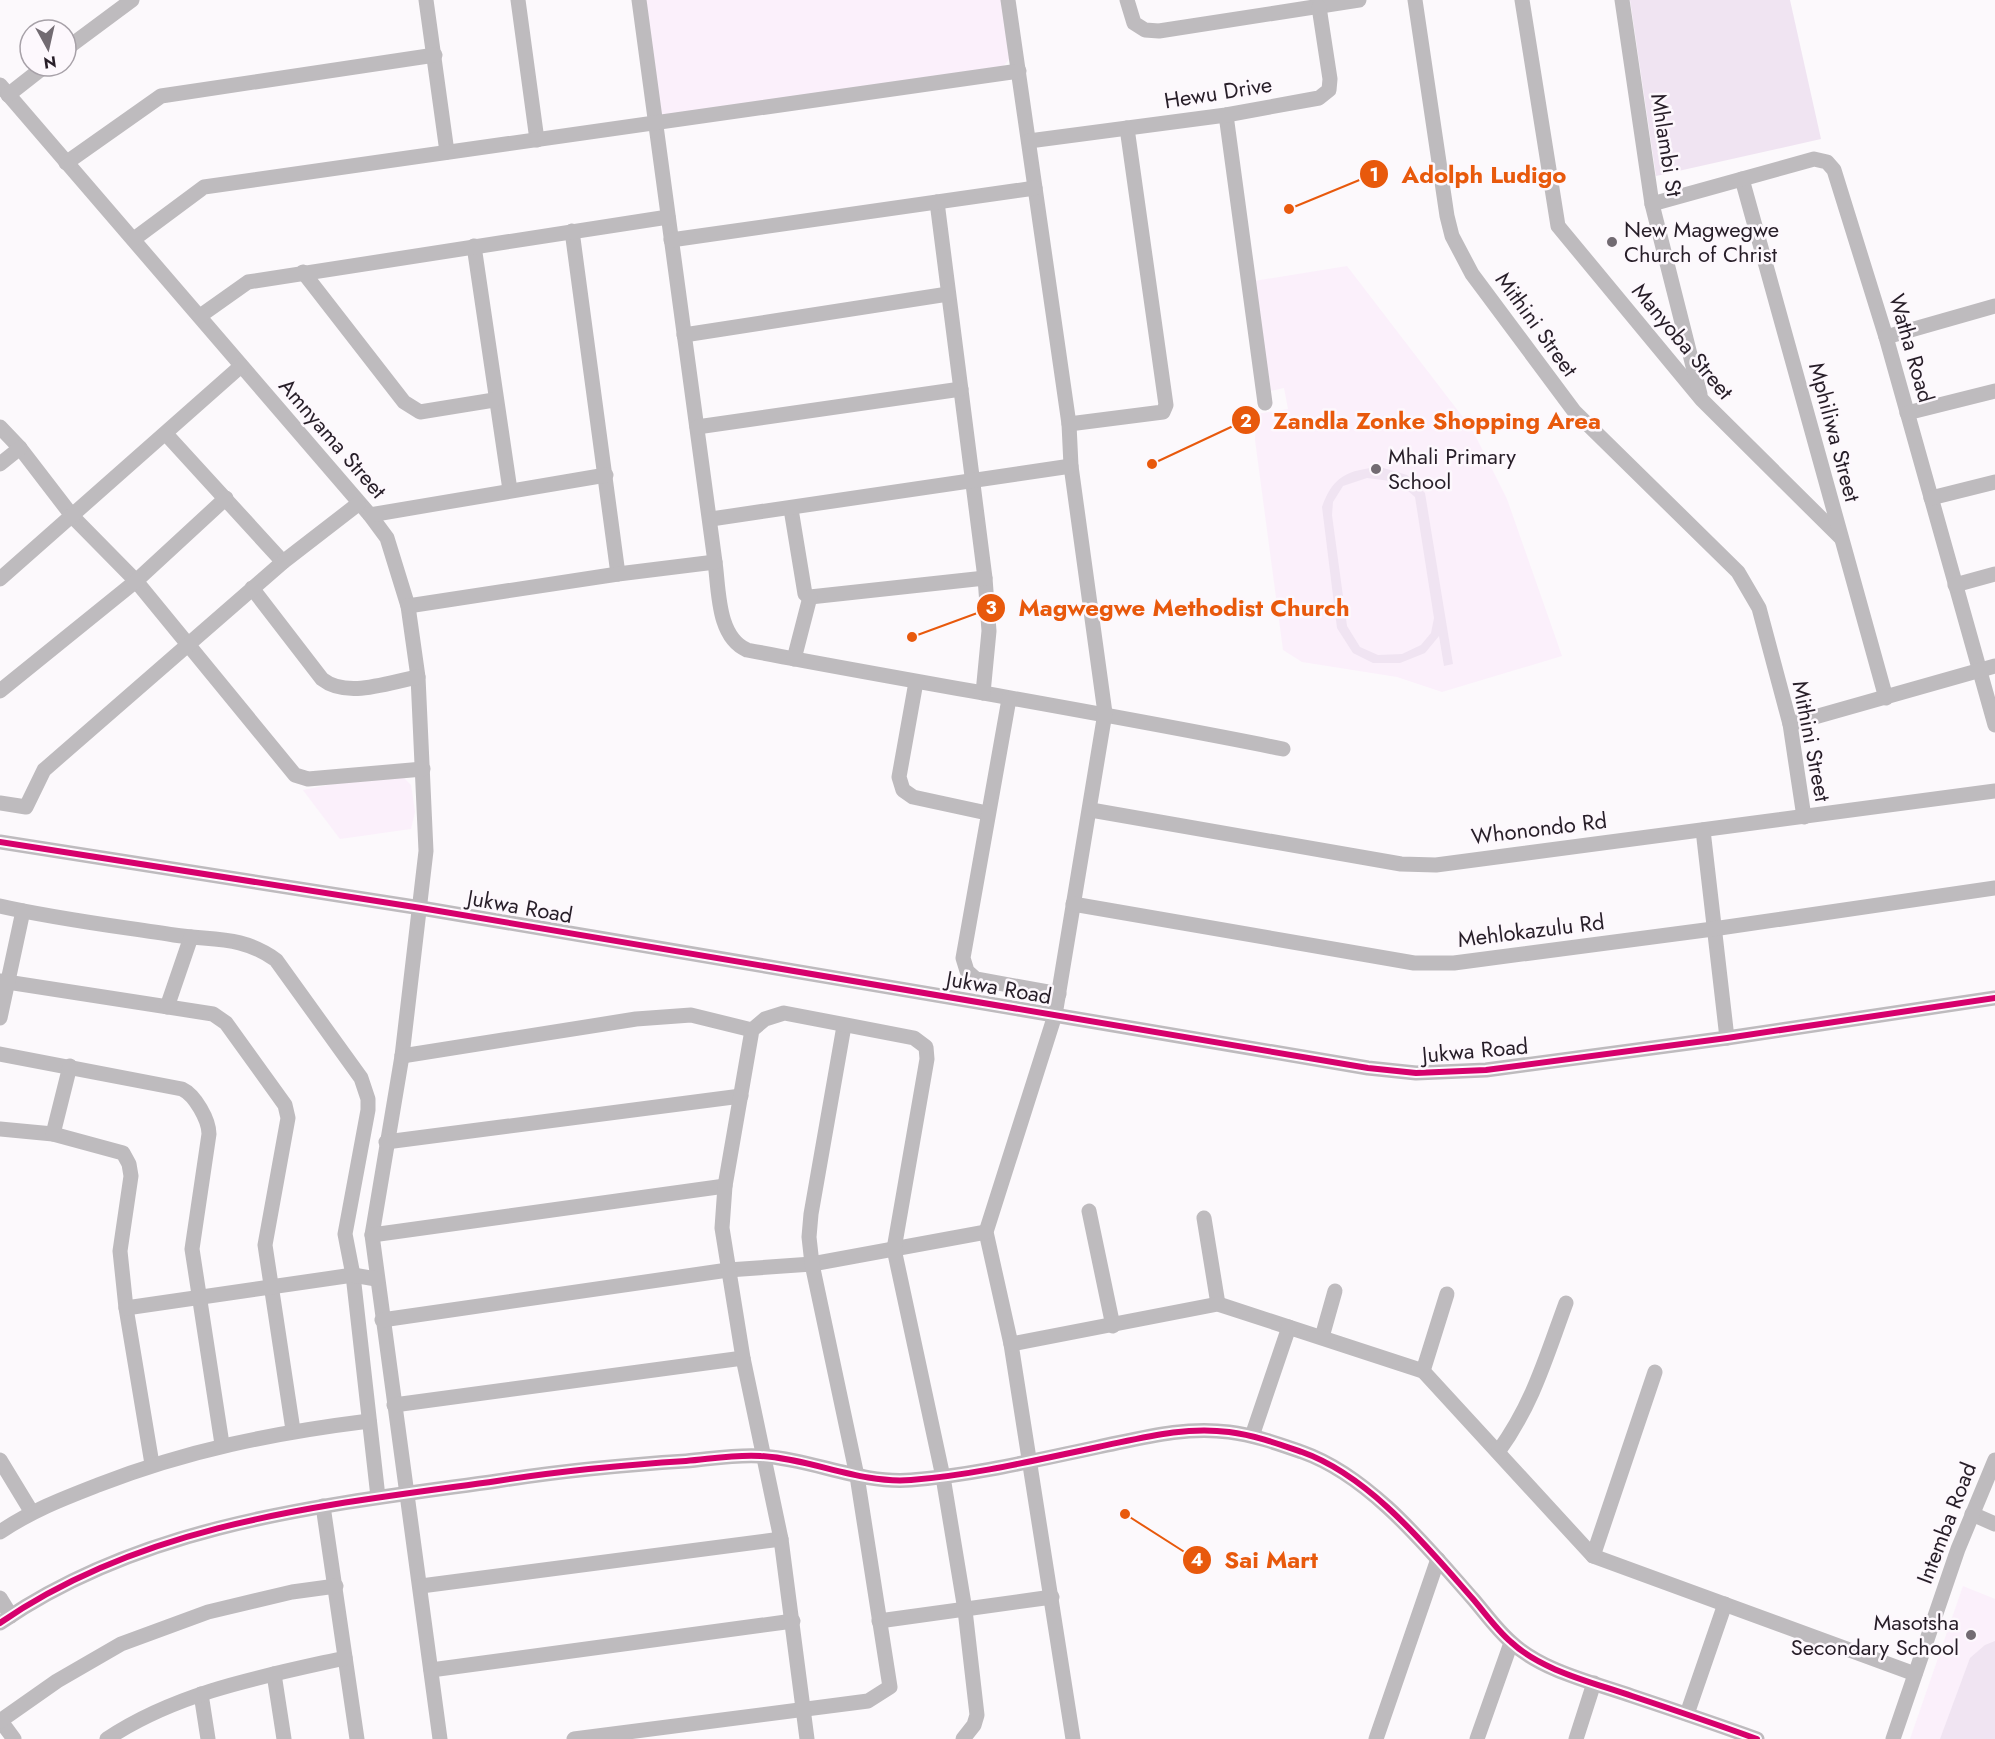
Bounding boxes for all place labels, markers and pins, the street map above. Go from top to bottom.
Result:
callout: Adolph Ludigo [1359,153,1578,195]
place label: New Magwegwe Church of Christ [1624,213,1779,270]
marker: New Magwegwe Church of Christ [1605,235,1619,249]
callout: Zandla Zonke Shopping Area [1231,399,1613,441]
place label: Mhali Primary School [1388,440,1516,497]
marker: Mhali Primary School [1369,462,1383,476]
callout: Magwegwe Methodist Church [976,587,1361,629]
callout: Sai Mart [1182,1539,1329,1581]
place label: Masotsha Secondary School [1791,1606,1959,1663]
marker: Masotsha Secondary School [1964,1628,1978,1642]

